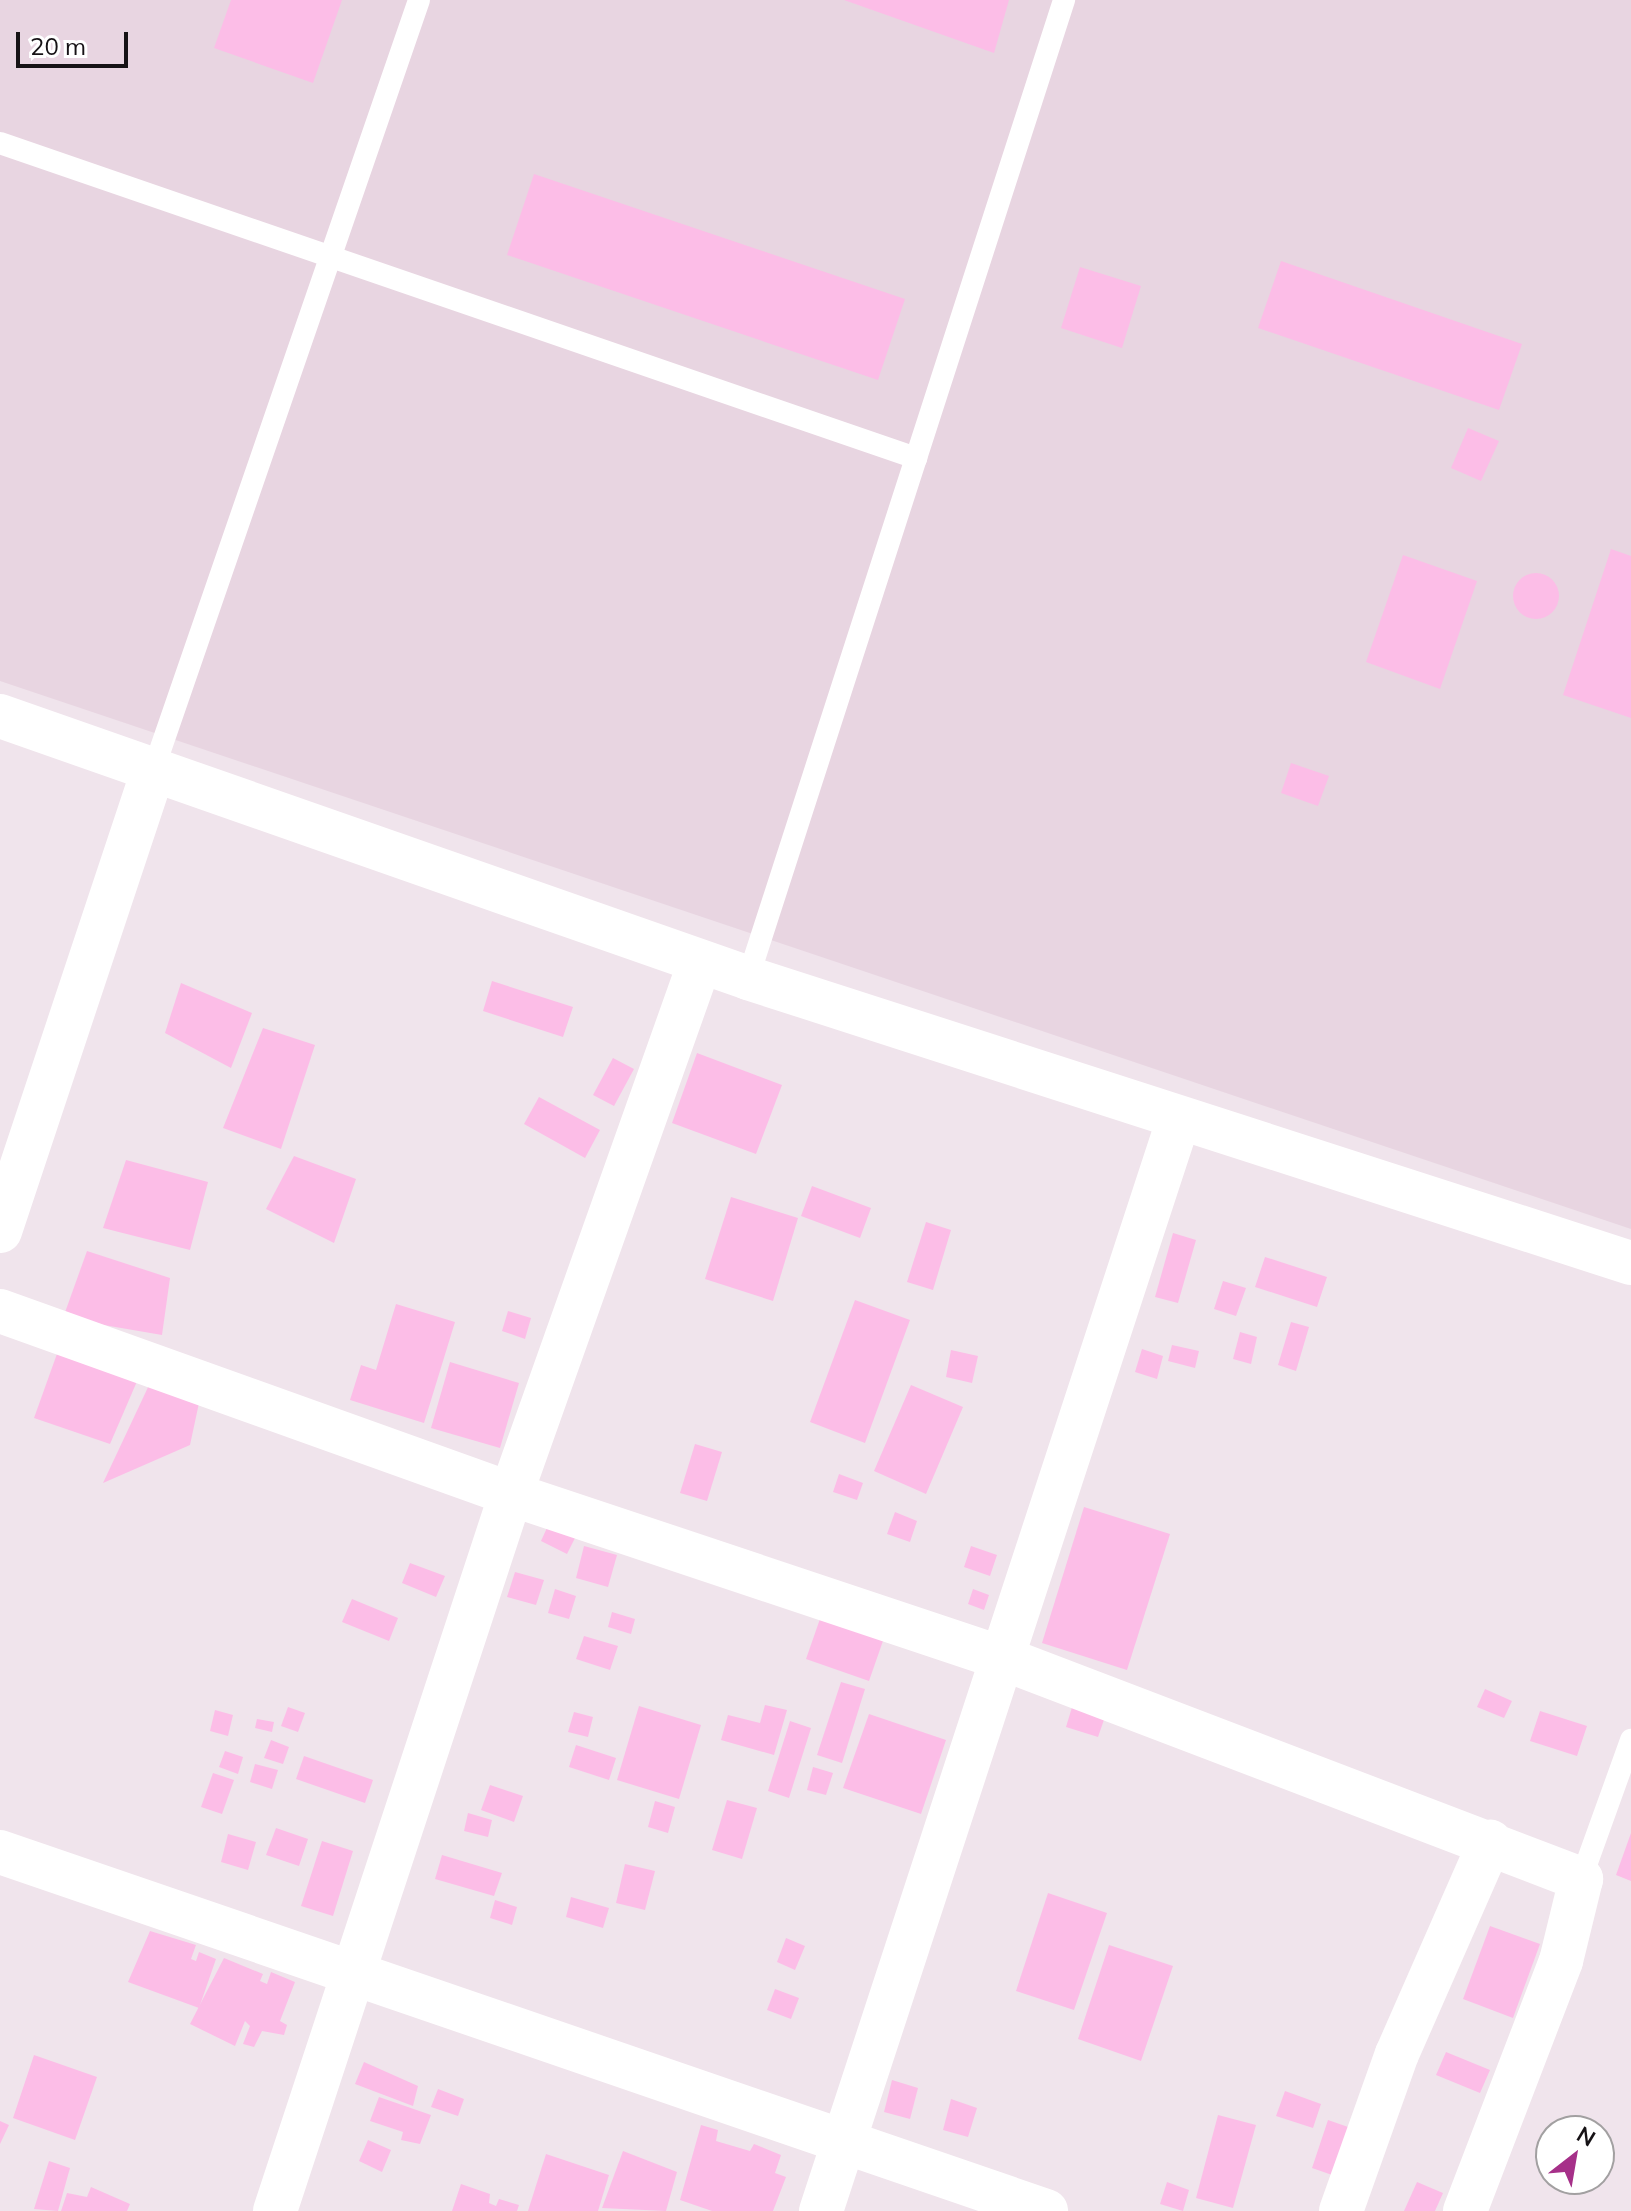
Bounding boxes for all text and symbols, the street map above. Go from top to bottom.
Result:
scale bar [20,16,132,66]
text: 20 m [30,31,86,61]
north arrow [1535,2115,1615,2195]
text: N [1572,2120,1601,2152]

